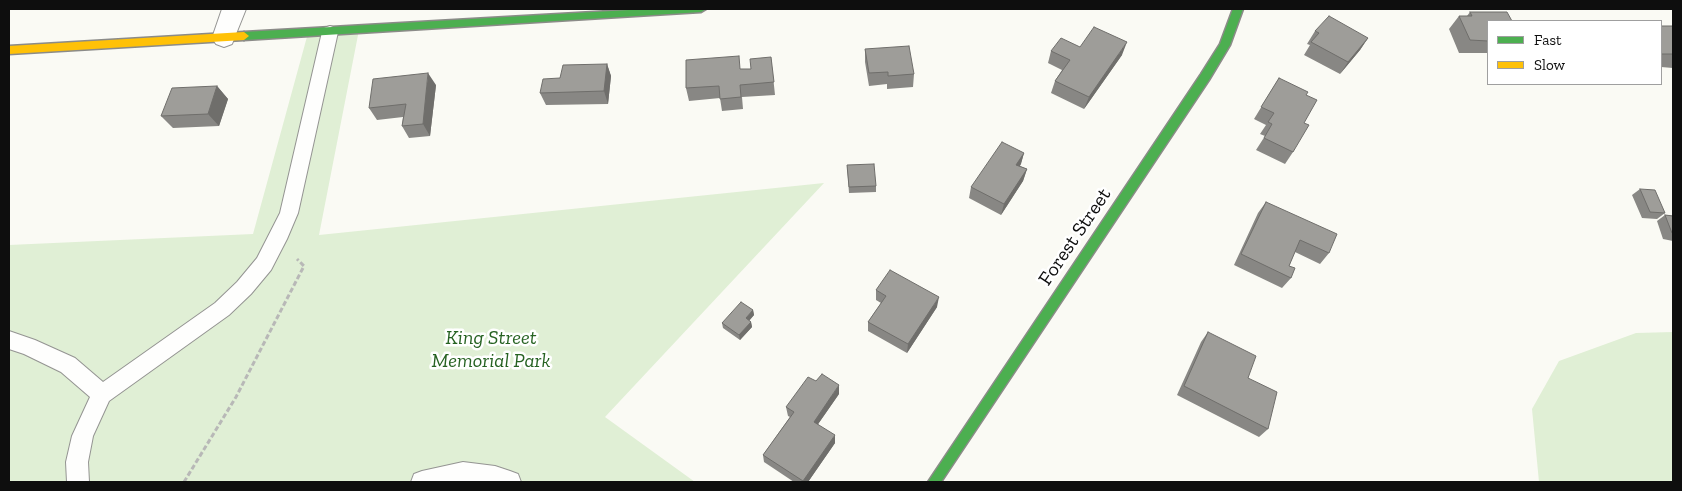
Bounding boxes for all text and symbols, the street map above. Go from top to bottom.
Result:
legend [1487,20,1662,85]
text: Fast [1534,31,1562,49]
text: Slow [1534,56,1565,74]
street label: Forest Street [1034,184,1116,290]
park label: King Street Memorial Park [432,326,550,373]

